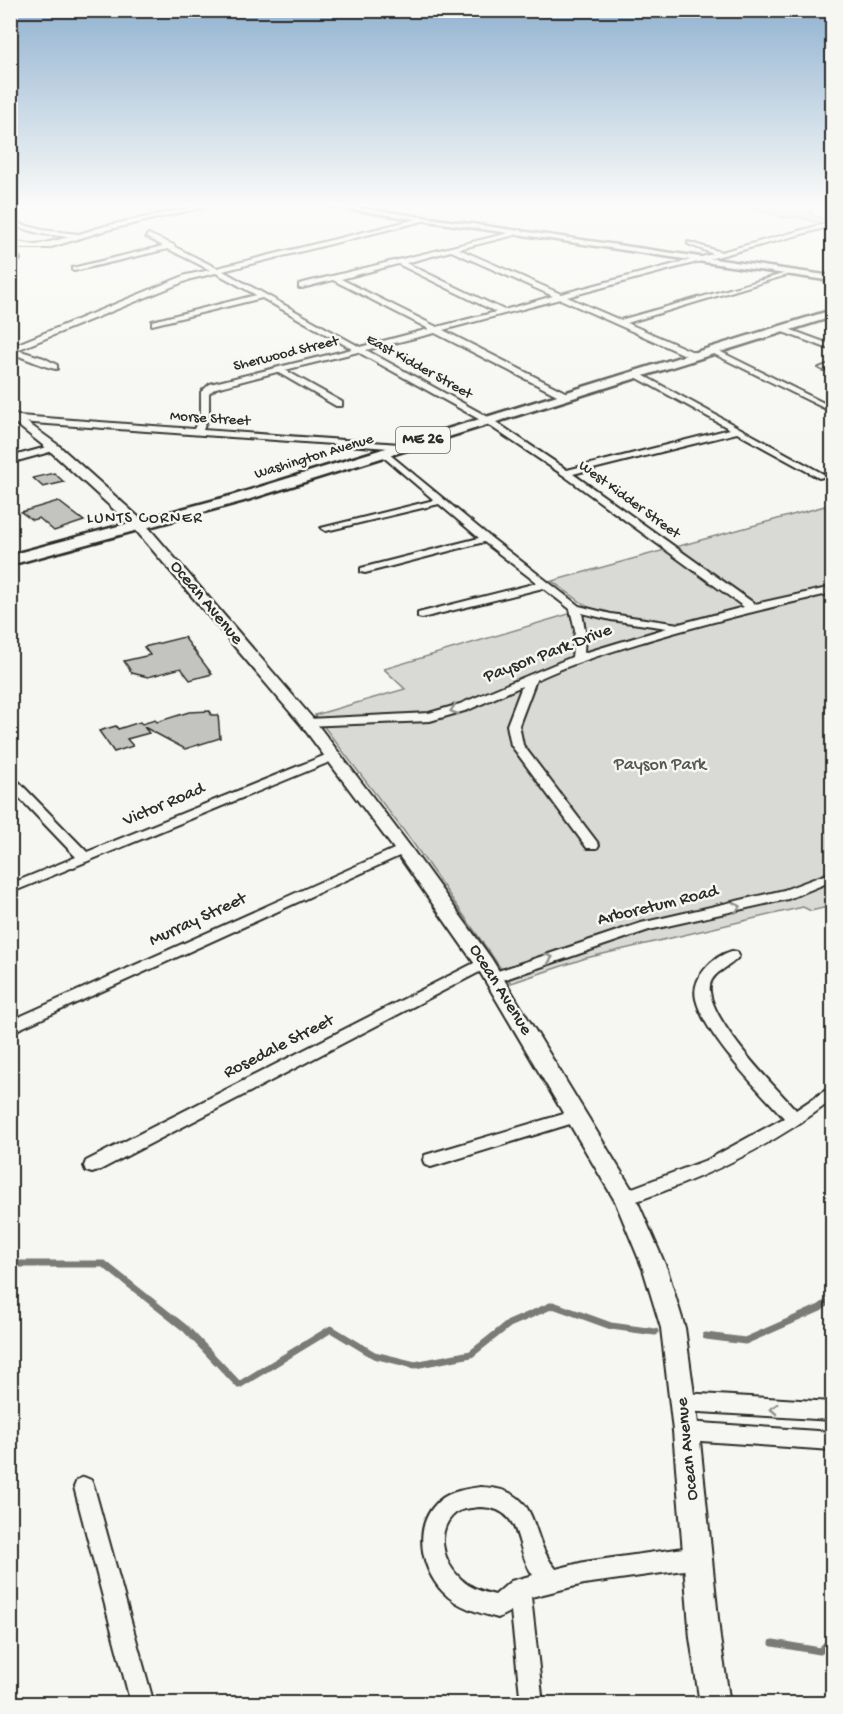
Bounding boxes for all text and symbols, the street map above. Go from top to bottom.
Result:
street label: East Kidder Street [363,330,477,405]
street label: Sherwood Street [232,332,342,376]
street label: Morse Street [169,407,253,431]
road number: ME 26 [396,427,450,453]
street label: Washington Avenue [252,430,376,484]
street label: West Kidder Street [575,457,685,544]
district label: LUNTS CORNER [87,510,203,529]
street label: Ocean Avenue [165,557,248,650]
street label: Payson Park Drive [480,620,616,688]
one-way arrow [449,702,460,715]
park label: Payson Park [613,755,708,776]
street label: Victor Road [119,778,209,832]
street label: Arboretum Road [595,881,722,931]
street label: Murray Street [146,888,251,952]
one-way arrow [731,901,741,914]
street label: Ocean Avenue [464,941,537,1040]
one-way arrow [543,953,554,966]
street label: Rosedale Street [220,1009,339,1084]
street label: Ocean Avenue [672,1396,704,1501]
one-way arrow [770,1402,779,1415]

